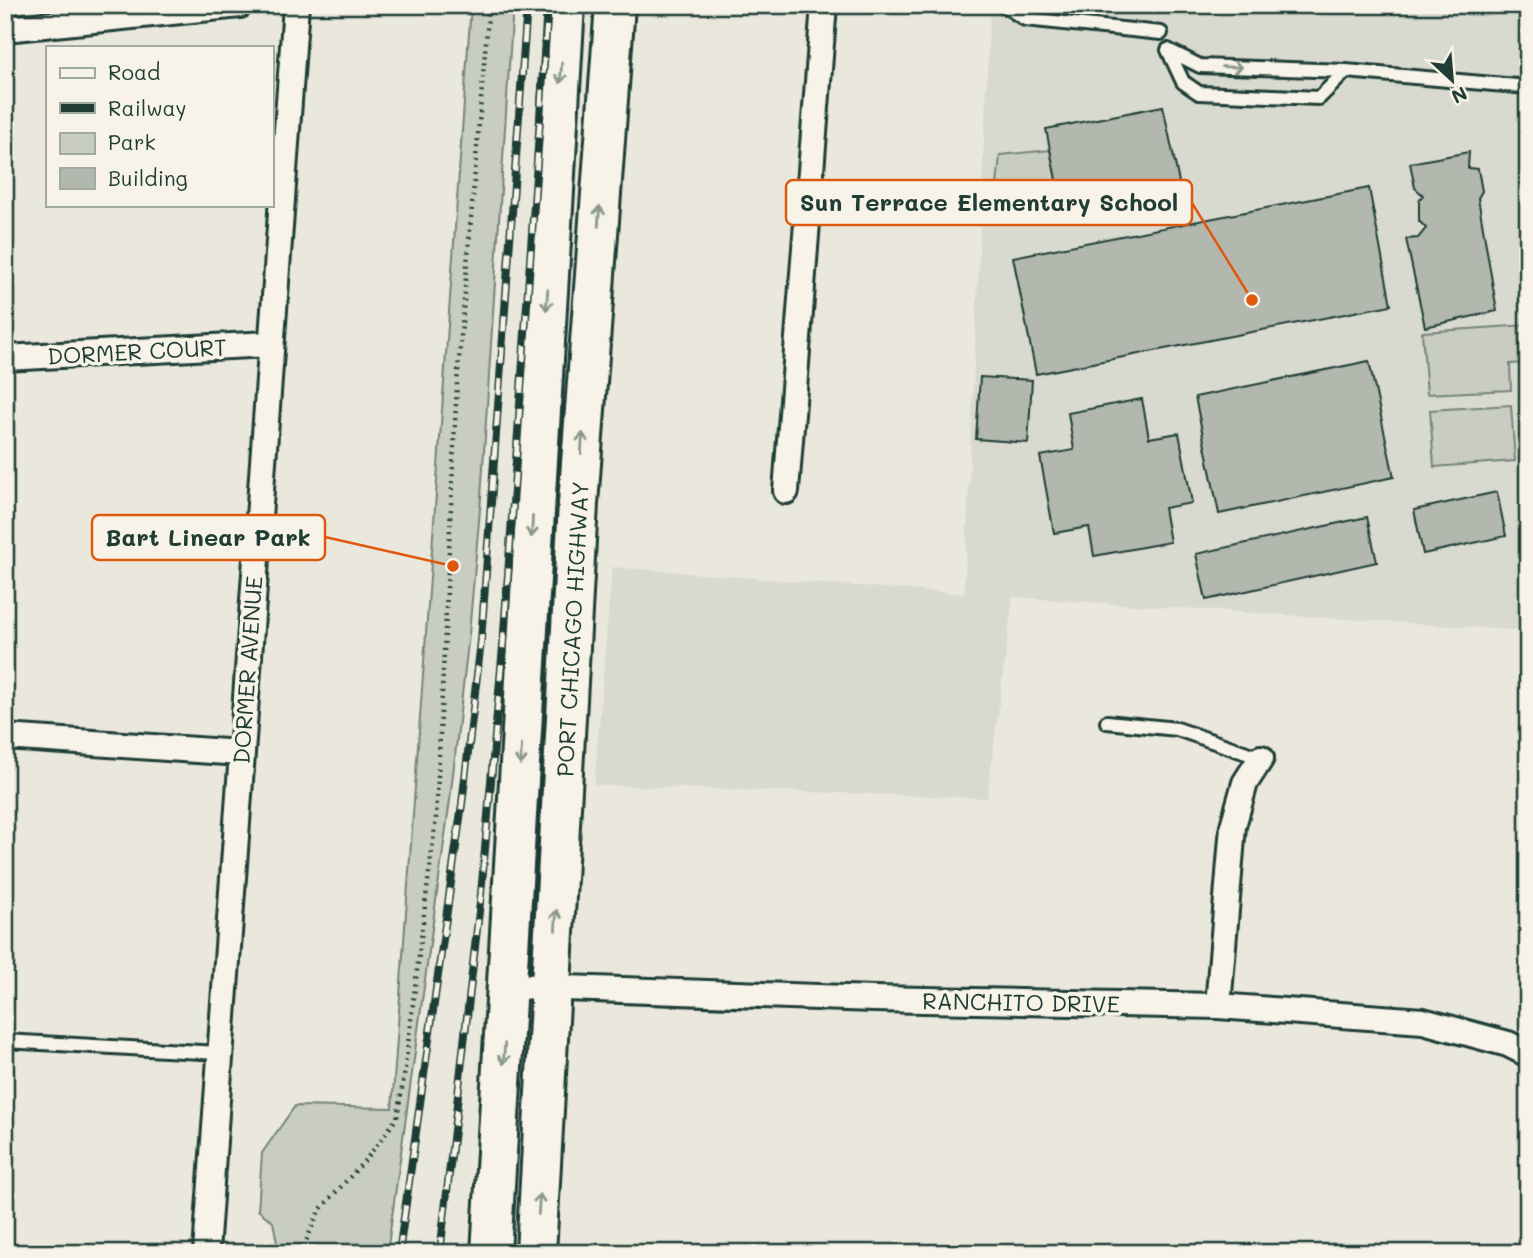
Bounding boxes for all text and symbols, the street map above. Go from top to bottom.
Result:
legend [46,46,273,206]
north arrow [1418,46,1488,116]
text: Road [108,58,160,85]
one-way arrow [1220,60,1243,73]
one-way arrow [554,62,567,84]
text: N [1448,81,1472,110]
text: Railway [108,94,187,121]
text: Park [108,128,156,155]
text: Building [108,164,188,191]
callout: Sun Terrace Elementary School [786,180,1192,225]
text: Sun Terrace Elementary School [800,186,1178,217]
one-way arrow [593,205,606,228]
one-way arrow [540,289,553,312]
street label: DORMER COURT [46,331,228,371]
one-way arrow [576,432,589,455]
street label: PORT CHICAGO HIGHWAY [549,480,595,778]
callout: Bart Linear Park [92,515,325,560]
one-way arrow [526,516,539,539]
text: Bart Linear Park [105,521,311,552]
street label: DORMER AVENUE [225,575,269,765]
one-way arrow [514,743,527,766]
one-way arrow [550,909,563,932]
street label: RANCHITO DRIVE [922,985,1120,1019]
one-way arrow [497,1042,510,1065]
one-way arrow [533,1193,546,1215]

